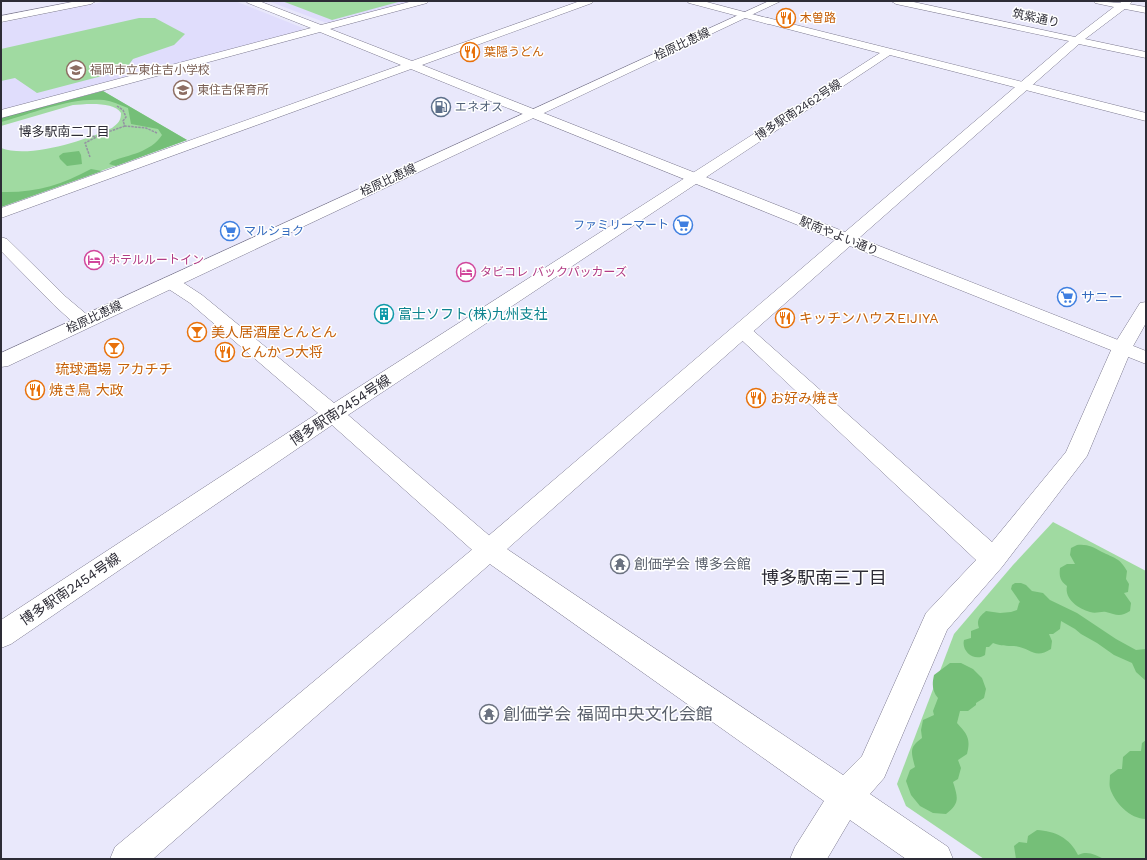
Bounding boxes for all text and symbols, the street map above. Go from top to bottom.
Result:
street label: 筑紫通り [1011,6,1061,30]
restaurant icon: 木曽路 [775,7,797,29]
place label: 木曽路 [800,11,836,25]
street label: 桧原比恵線 [652,25,712,63]
restaurant icon: 葉隠うどん [459,41,481,63]
place label: 葉隠うどん [484,45,544,59]
school or university icon: 福岡市立東住吉小学校 [65,59,87,81]
place label: 福岡市立東住吉小学校 [90,63,210,77]
street label: 博多駅南2462号線 [752,77,844,143]
school or university icon: 東住吉保育所 [172,79,194,101]
place label: 東住吉保育所 [197,83,269,97]
fuel station icon: エネオス [430,96,452,118]
place label: エネオス [455,100,503,114]
district label: 博多駅南二丁目 [18,124,110,139]
street label: 桧原比恵線 [358,161,418,199]
supermarket icon: ファミリーマート [672,214,694,236]
street label: 駅南やよい通り [797,214,881,258]
place label: ファミリーマート [573,218,669,232]
supermarket icon: マルショク [219,220,241,242]
place label: マルショク [244,224,304,238]
hotel icon: ホテルルートイン [83,249,105,271]
place label: ホテルルートイン [108,253,204,267]
hotel icon: タビコレ バックパッカーズ [455,261,477,283]
place label: タビコレ バックパッカーズ [480,265,627,279]
supermarket icon: サニー [1056,286,1078,308]
place label: サニー [1081,289,1123,305]
street label: 桧原比恵線 [64,298,124,336]
building icon: 富士ソフト(株)九州支社 [373,303,395,325]
place label: 富士ソフト(株)九州支社 [398,306,548,322]
restaurant icon: キッチンハウスEIJIYA [774,307,796,329]
place label: キッチンハウスEIJIYA [799,310,938,326]
bar icon: 美人居酒屋とんとん [186,321,208,343]
place label: 美人居酒屋とんとん [211,324,337,340]
bar icon: 琉球酒場 アカチチ [103,337,125,359]
restaurant icon: とんかつ大将 [214,341,236,363]
place label: とんかつ大将 [239,344,323,360]
place label: 琉球酒場 アカチチ [56,361,172,377]
street label: 博多駅南2454号線 [287,371,393,449]
restaurant icon: 焼き鳥 大政 [24,379,46,401]
place label: 焼き鳥 大政 [49,382,124,398]
restaurant icon: お好み焼き [745,387,767,409]
place label: お好み焼き [770,390,840,406]
street label: 博多駅南2454号線 [17,550,123,628]
temple icon: 創価学会 博多会館 [609,553,631,575]
place label: 創価学会 博多会館 [634,556,751,572]
district label: 博多駅南三丁目 [761,567,887,588]
temple icon: 創価学会 福岡中央文化会館 [478,703,500,725]
place label: 創価学会 福岡中央文化会館 [503,704,713,724]

